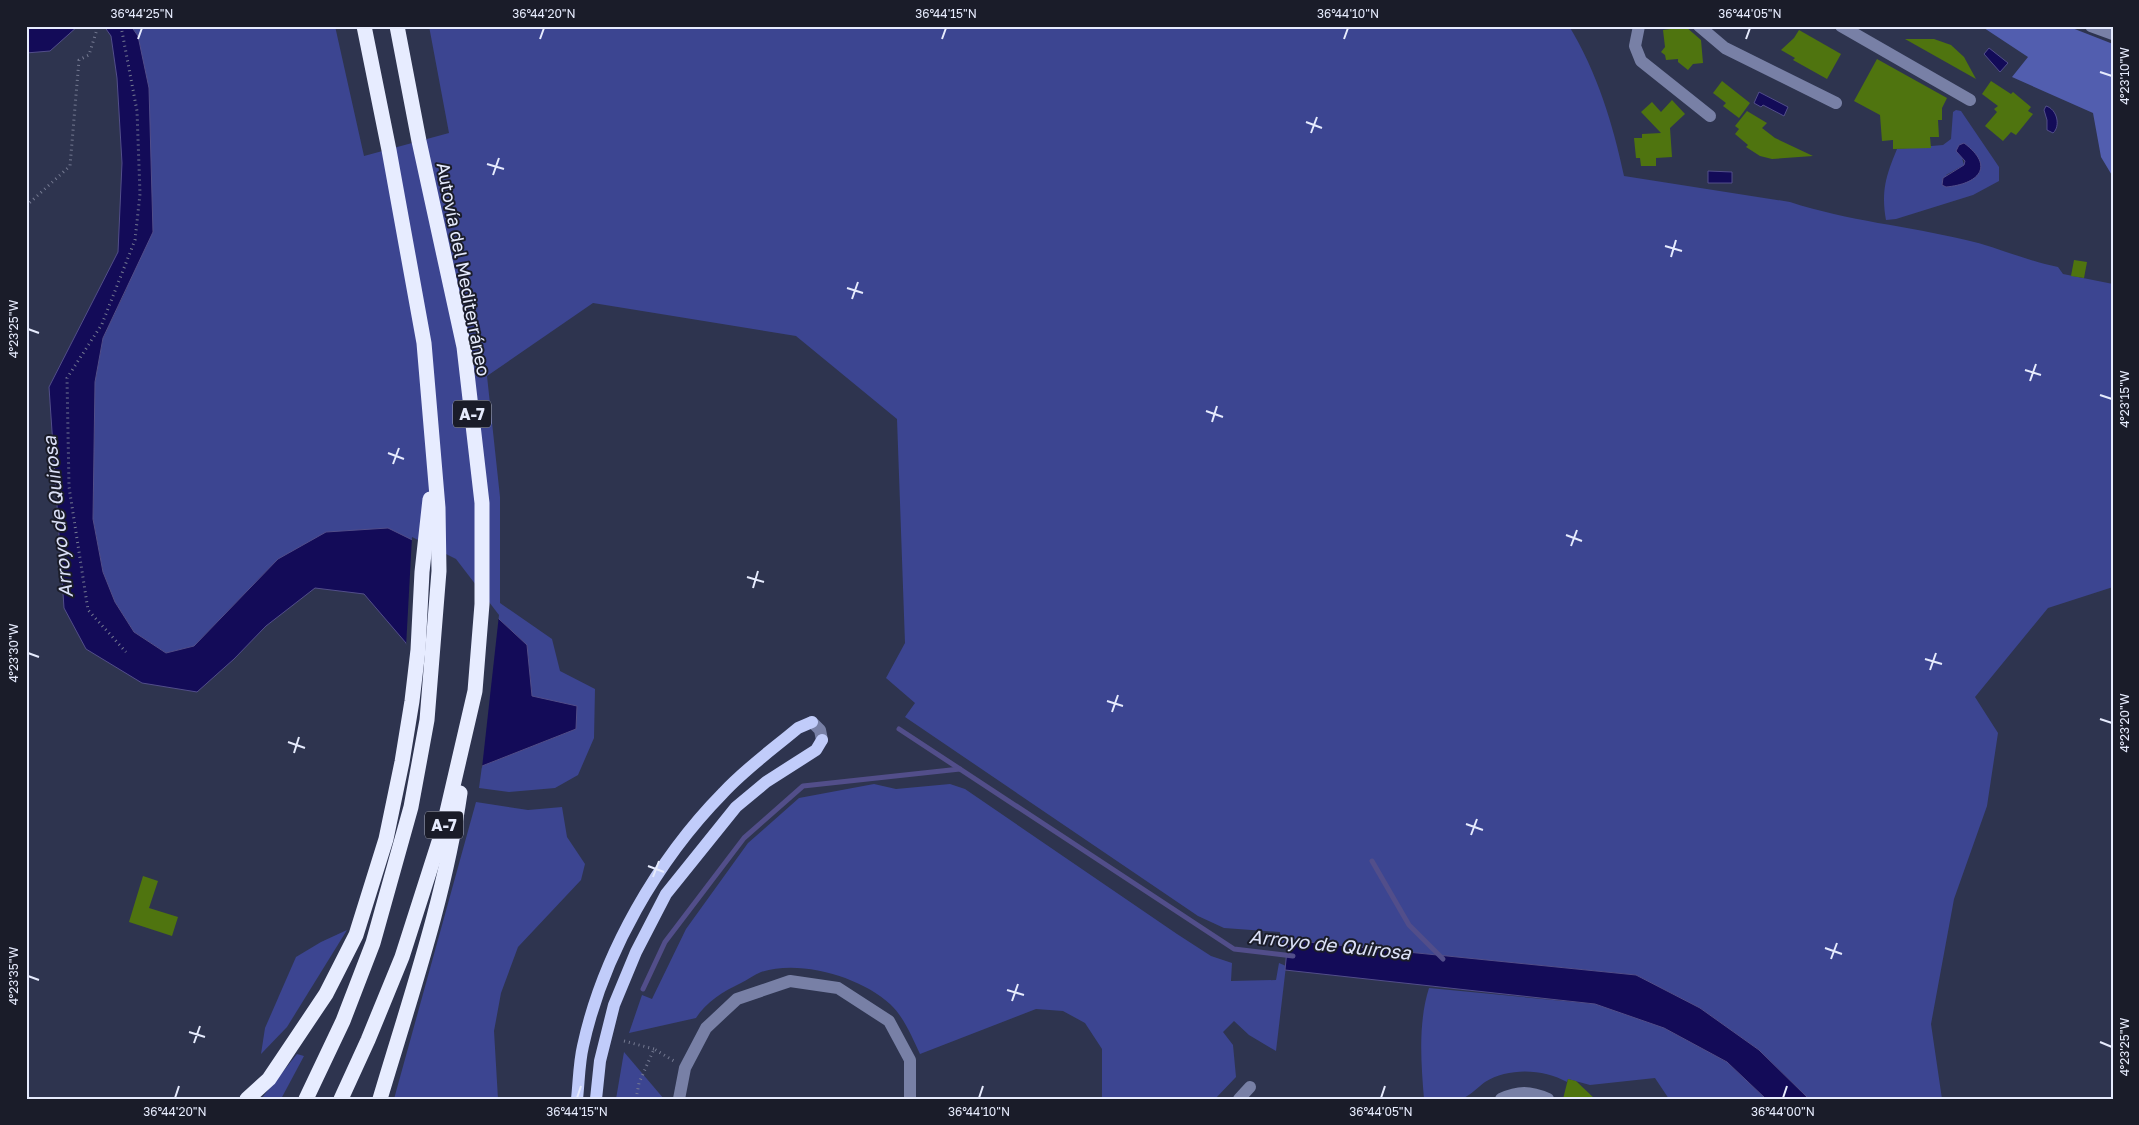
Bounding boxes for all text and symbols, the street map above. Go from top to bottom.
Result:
text: 36°44'25"N [111,6,173,21]
text: 36°44'20"N [512,6,576,21]
text: 36°44'15"N [915,6,977,21]
text: 36°44'10"N [1317,6,1379,21]
text: 36°44'05"N [1718,6,1782,21]
text: 4°23'10"W [2117,47,2132,105]
street label: Autovía del Mediterráneo [432,160,496,378]
text: 4°23'25"W [6,299,21,358]
text: 4°23'15"W [2117,370,2132,428]
road number: A-7 [453,400,491,428]
water label: Arroyo de Quirosa [37,434,77,599]
text: 4°23'30"W [6,623,21,682]
text: 4°23'20"W [2117,693,2132,752]
road number: A-7 [425,812,463,838]
water label: Arroyo de Quirosa [1248,924,1413,964]
text: 4°23'35"W [6,946,21,1005]
text: 4°23'25"W [2117,1017,2132,1076]
text: 36°44'20"N [143,1104,207,1119]
text: 36°44'15"N [546,1104,608,1119]
text: 36°44'10"N [948,1104,1010,1119]
text: 36°44'05"N [1349,1104,1413,1119]
text: 36°44'00"N [1751,1104,1815,1119]

